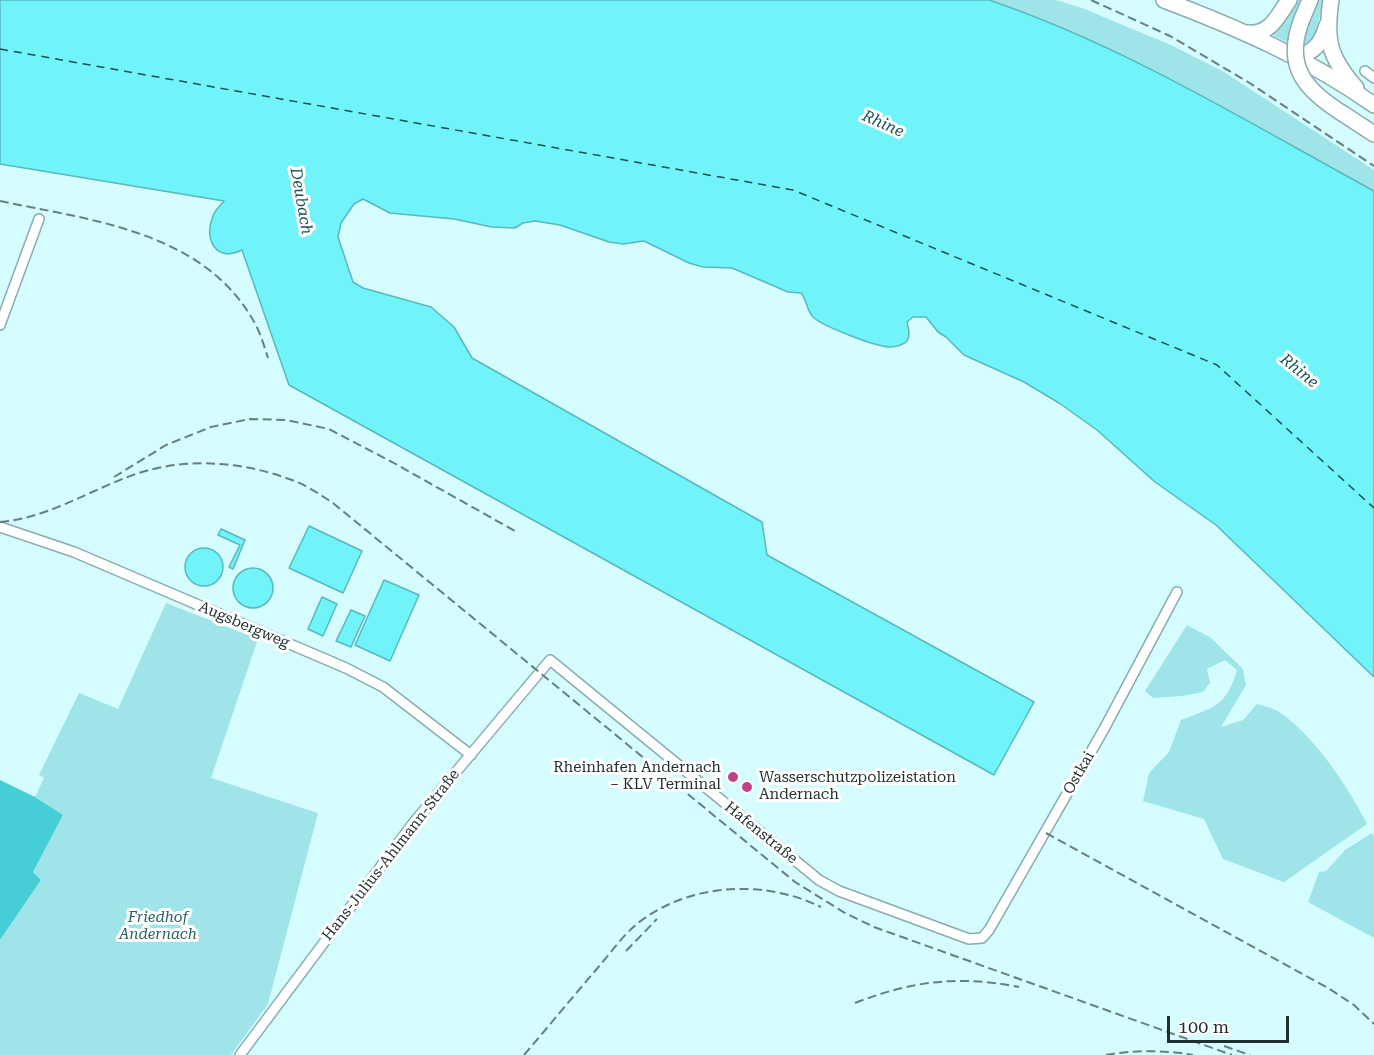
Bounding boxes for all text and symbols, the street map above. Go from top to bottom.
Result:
water label: Rhine [859,106,907,142]
water label: Deubach [286,166,316,236]
water label: Rhine [1276,350,1322,392]
street label: Augsbergweg [196,598,292,652]
street label: Ostkai [1060,748,1098,798]
place label: Rheinhafen Andernach – KLV Terminal [553,759,721,794]
street label: Hans-Julius-Ahlmann-Straße [319,766,463,944]
place label: Wasserschutzpolizeistation Andernach [759,769,956,804]
marker: Rheinhafen Andernach – KLV Terminal [726,770,740,784]
marker: Wasserschutzpolizeistation Andernach [740,780,754,794]
street label: Hafenstraße [721,798,801,868]
park label: Friedhof Andernach [119,909,197,944]
scale bar [1170,1004,1292,1042]
text: 100 m [1178,1016,1229,1037]

